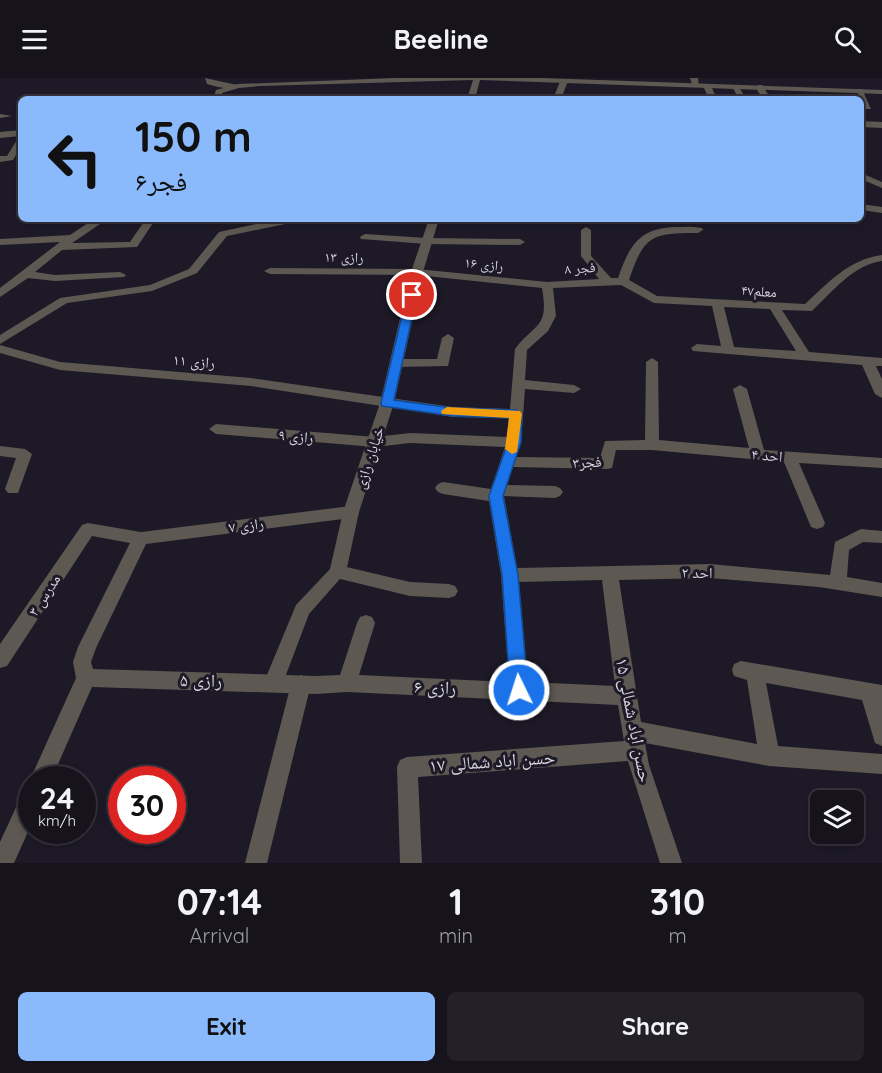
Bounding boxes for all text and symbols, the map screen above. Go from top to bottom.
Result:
text: Beeline [393,22,489,56]
icon: menu [18,23,51,56]
icon: search [831,23,864,56]
text: 150 m [135,110,252,163]
icon: left [36,120,114,198]
text: فجر۶ [135,164,187,198]
street label: رازی ۱۳ [324,248,364,266]
street label: رازی ۱۶ [464,253,504,275]
street label: فجر ۸ [564,258,596,278]
pin [386,269,437,320]
icon: arrive [395,278,428,311]
street label: معلم۴۷ [741,281,777,302]
street label: رازی ۱۱ [172,350,216,373]
street label: خیابان رازی [350,424,389,492]
street label: رازی ۹ [278,425,315,448]
street label: احد ۴ [751,444,783,466]
street label: فجر۳ [572,452,602,472]
street label: رازی ۷ [227,513,265,538]
street label: احد ۲ [681,563,713,582]
street label: مدرس ۳ [24,570,65,620]
street label: حسن اباد شمالی ۱۵ [611,656,657,784]
position arrow [487,658,551,722]
street label: رازی ۵ [180,668,222,692]
street label: رازی ۶ [413,675,457,699]
street label: حسن اباد شمالی ۱۷ [428,745,556,777]
speed limit sign: 30 [108,766,186,844]
text: 24 [40,779,74,817]
map controls [810,790,864,844]
button: layers [810,790,864,844]
text: km/h [38,811,76,830]
text: 07:14 [177,879,262,924]
text: 1 [449,879,463,924]
text: 310 [650,879,705,924]
text: Arrival [190,923,249,948]
text: min [439,923,473,948]
text: m [668,923,687,948]
button: Exit [18,992,435,1061]
button: Share [447,992,864,1061]

